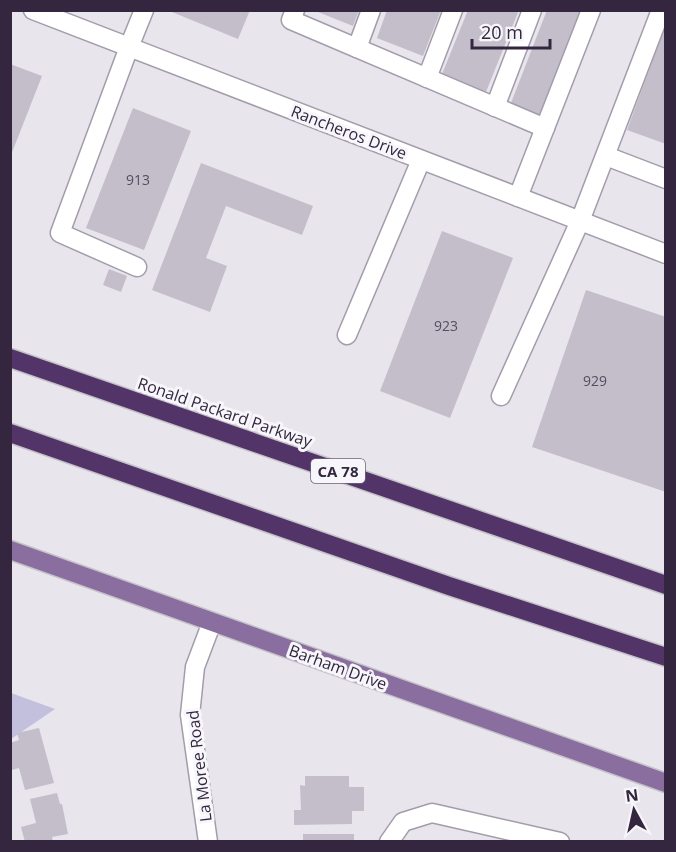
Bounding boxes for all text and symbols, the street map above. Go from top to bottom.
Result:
scale bar [472,12,550,50]
text: 20 m [481,20,523,44]
street label: Rancheros Drive [288,100,410,164]
house number: 913 [126,170,150,189]
house number: 923 [434,316,458,335]
house number: 929 [583,371,607,390]
street label: Ronald Packard Parkway [135,372,316,452]
road number: CA 78 [311,459,365,483]
street label: Barham Drive [286,639,390,695]
street label: La Moree Road [181,709,217,823]
north arrow [604,780,664,840]
text: N [624,783,640,807]

